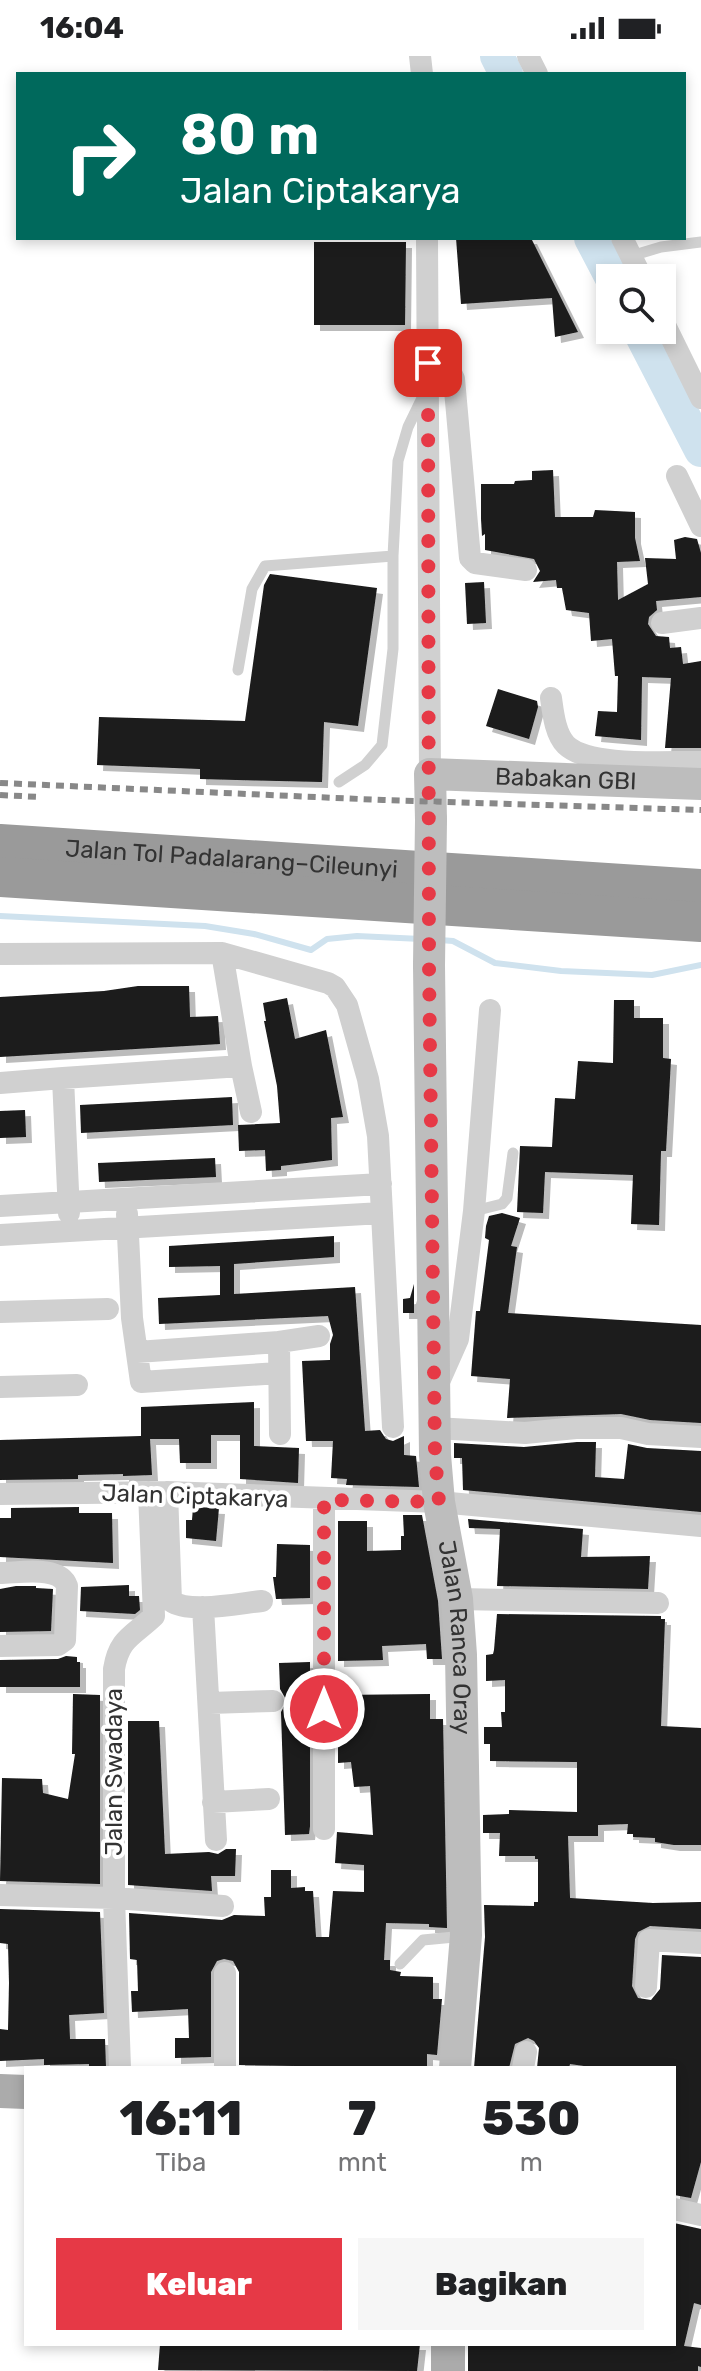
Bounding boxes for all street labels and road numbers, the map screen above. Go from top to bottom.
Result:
street label: Babakan GBI [495,762,637,796]
street label: Jalan Tol Padalarang–Cileunyi [64,834,399,884]
street label: Jalan Ciptakarya [101,1479,289,1513]
street label: Jalan Ranca Oray [432,1538,476,1735]
street label: Jalan Swadaya [100,1688,128,1856]

